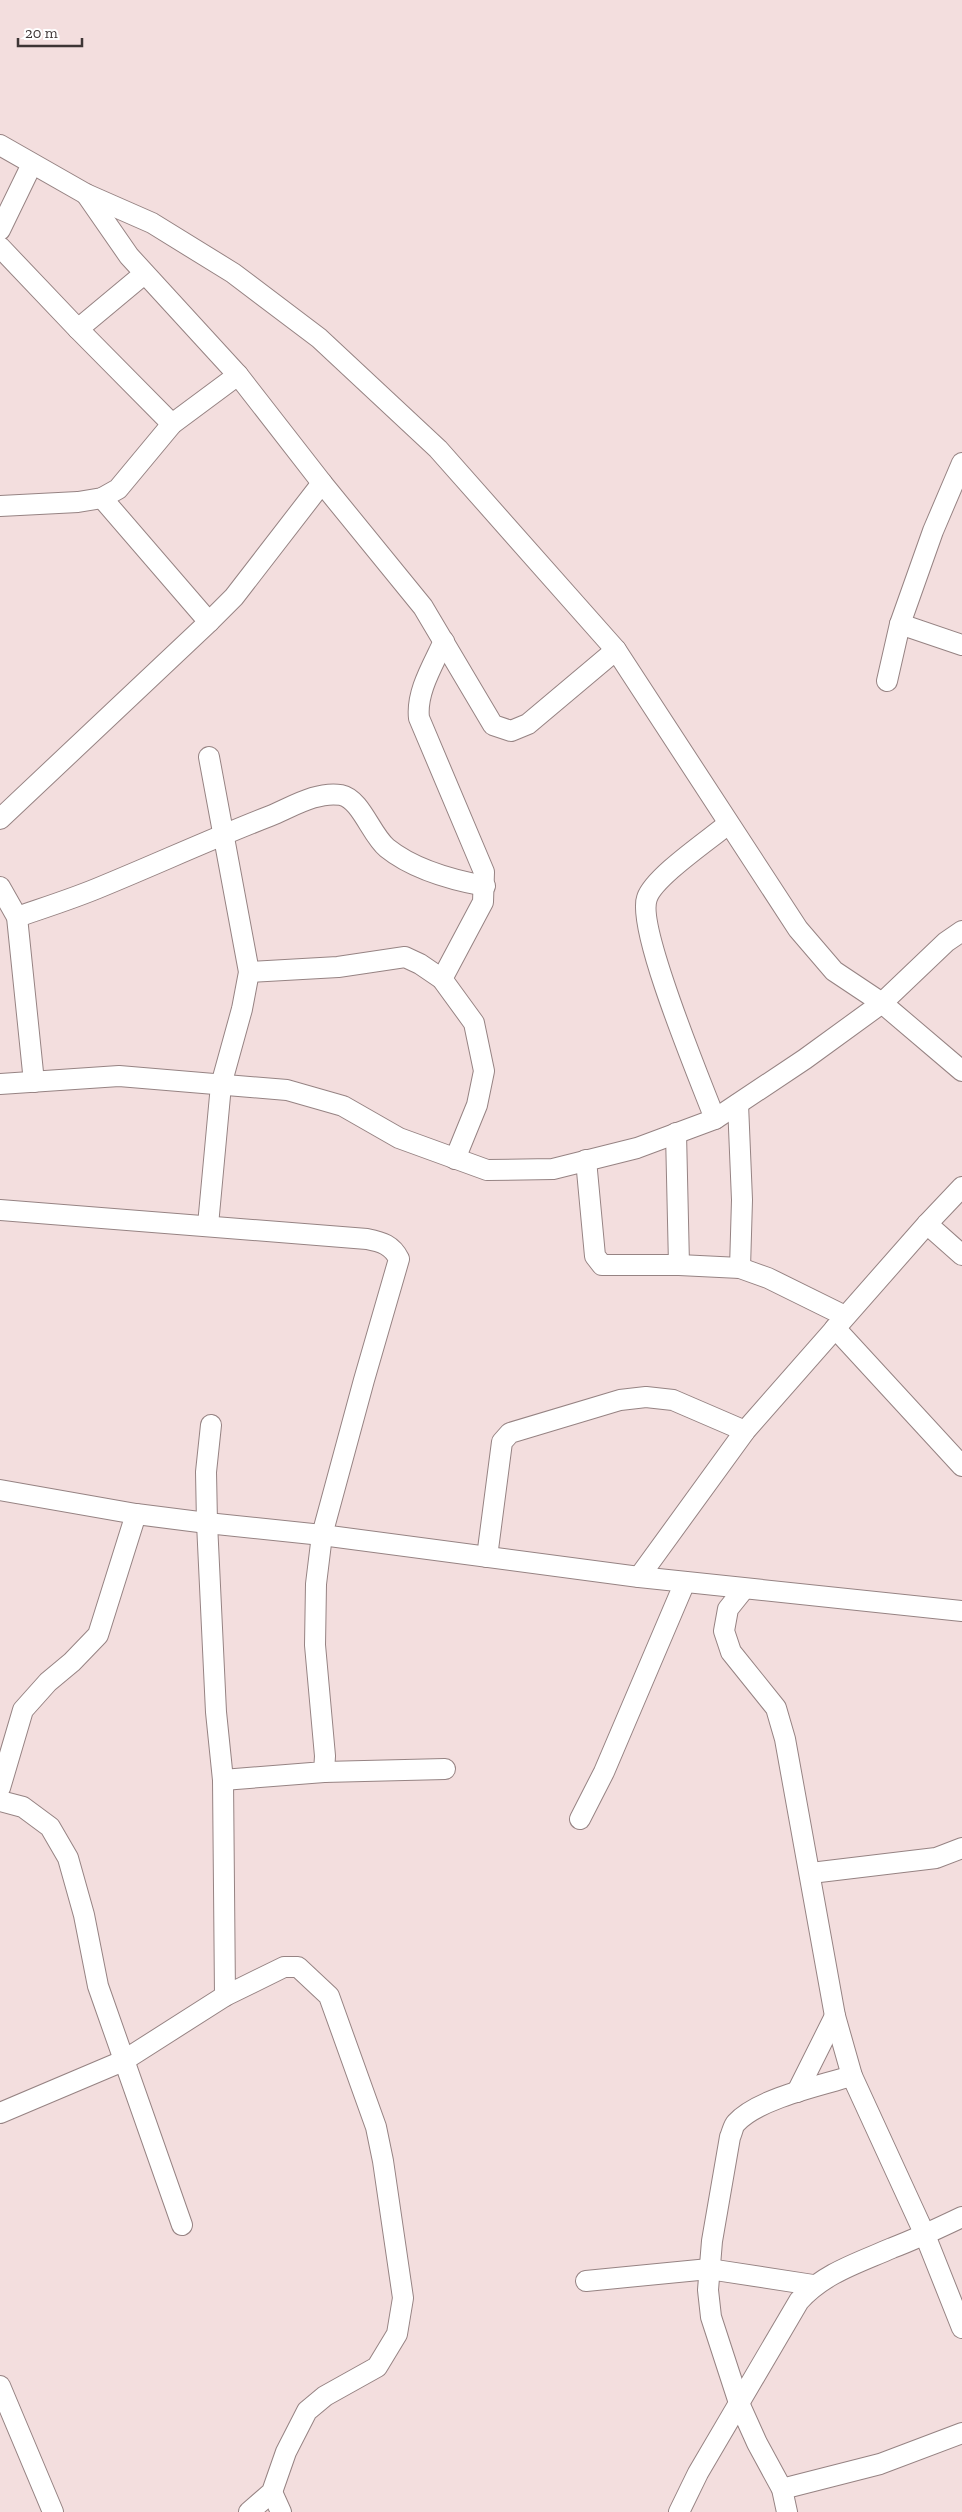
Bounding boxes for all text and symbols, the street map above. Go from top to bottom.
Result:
scale bar [18,15,81,47]
text: 20 m [25,24,58,42]

